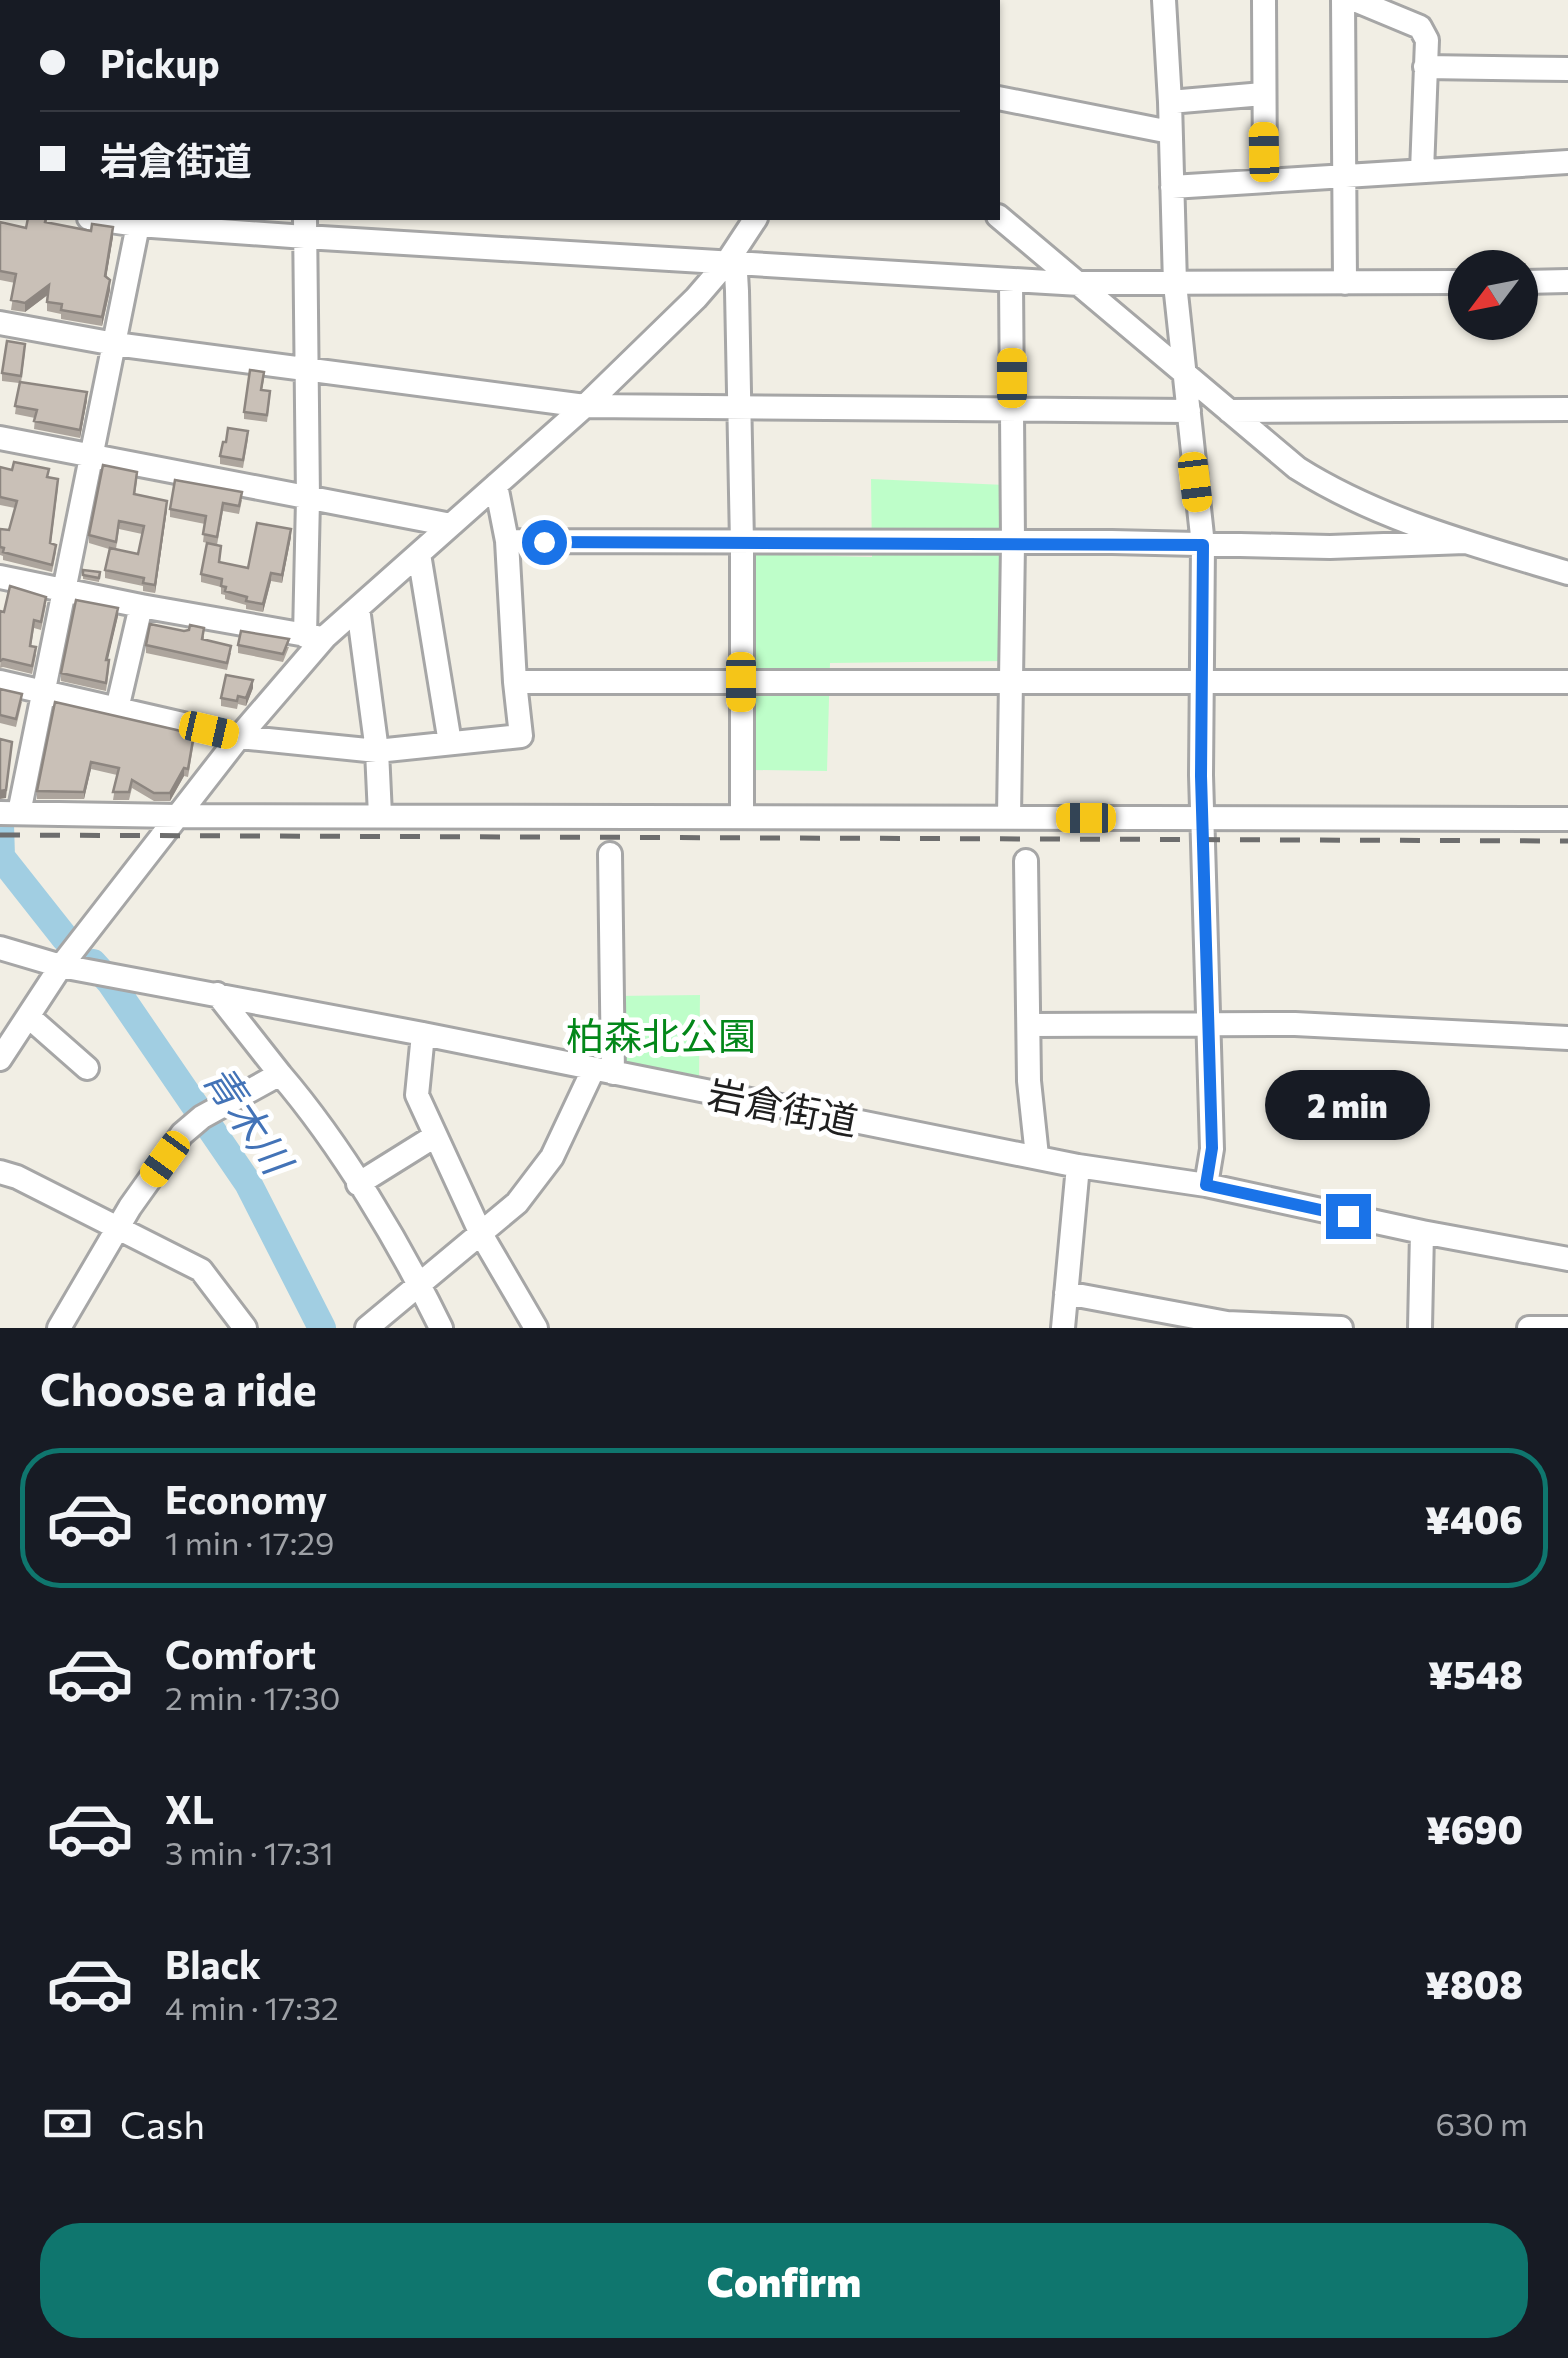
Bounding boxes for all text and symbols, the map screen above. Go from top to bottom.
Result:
text: Pickup [100,39,220,86]
car [1248,122,1280,182]
text: 岩倉街道 [100,136,252,183]
north arrow [1448,250,1538,340]
map controls [1448,250,1538,340]
car [997,348,1027,408]
car [1176,450,1214,514]
route start [522,520,567,565]
car [726,652,756,712]
car [176,709,242,751]
car [1056,803,1116,833]
park label: 柏森北公園 [566,1011,756,1058]
water label: 青木川 [195,1055,305,1185]
street label: 岩倉街道 [704,1068,862,1144]
callout: 2 min [1266,1071,1430,1141]
text: 2 min [1307,1085,1388,1125]
car [135,1126,195,1192]
route end [1326,1194,1371,1239]
text: Choose a ride [40,1360,317,1415]
icon: car [45,1473,135,1563]
text: Economy [165,1475,327,1522]
text: ¥406 [1425,1495,1523,1542]
text: 1 min · 17:29 [165,1522,334,1562]
icon: car [45,1628,135,1718]
text: Comfort [165,1630,316,1677]
text: ¥548 [1428,1650,1523,1697]
text: 2 min · 17:30 [165,1677,340,1717]
icon: car [45,1783,135,1873]
text: XL [165,1785,214,1832]
text: ¥690 [1426,1805,1523,1852]
text: 3 min · 17:31 [165,1832,334,1872]
icon: car [45,1938,135,2028]
text: Black [165,1940,261,1987]
text: ¥808 [1425,1960,1523,2007]
text: 4 min · 17:32 [165,1987,339,2027]
icon: cash [40,2096,95,2151]
text: Cash [120,2100,205,2147]
text: 630 m [1435,2103,1528,2143]
button: Confirm [40,2223,1528,2338]

